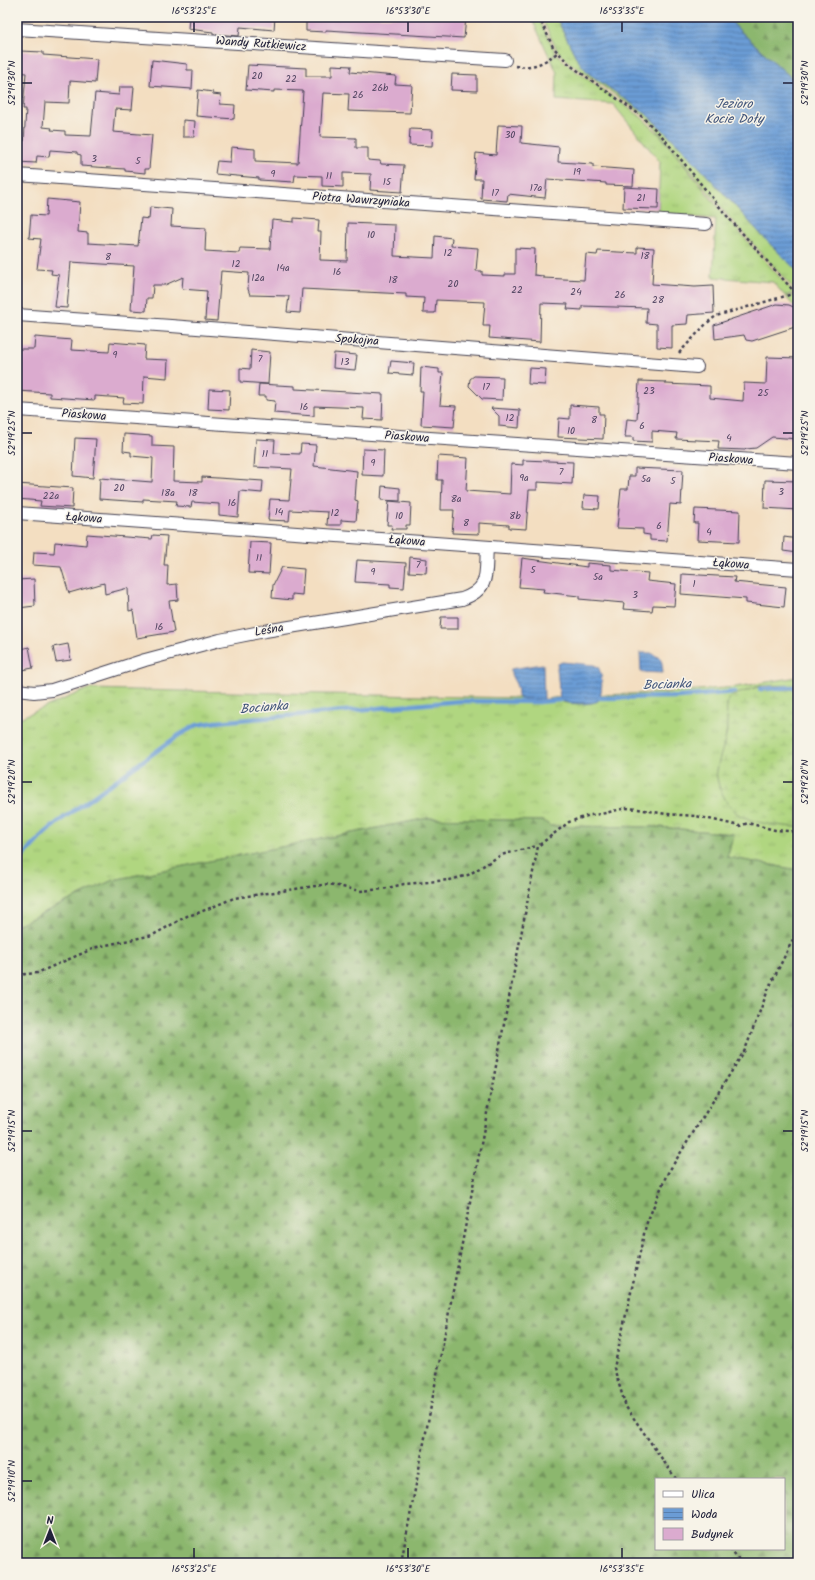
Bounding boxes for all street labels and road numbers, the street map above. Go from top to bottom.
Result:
street label: Wandy Rutkiewicz [215,31,307,57]
street label: Piotra Wawrzyniaka [311,187,411,213]
street label: Spokojna [335,329,380,351]
street label: Piaskowa [61,404,107,426]
street label: Piaskowa [384,426,430,448]
street label: Piaskowa [708,448,754,470]
street label: Łąkowa [65,507,103,529]
street label: Łąkowa [388,530,426,552]
street label: Łąkowa [712,553,750,575]
street label: Leśna [253,618,285,642]

